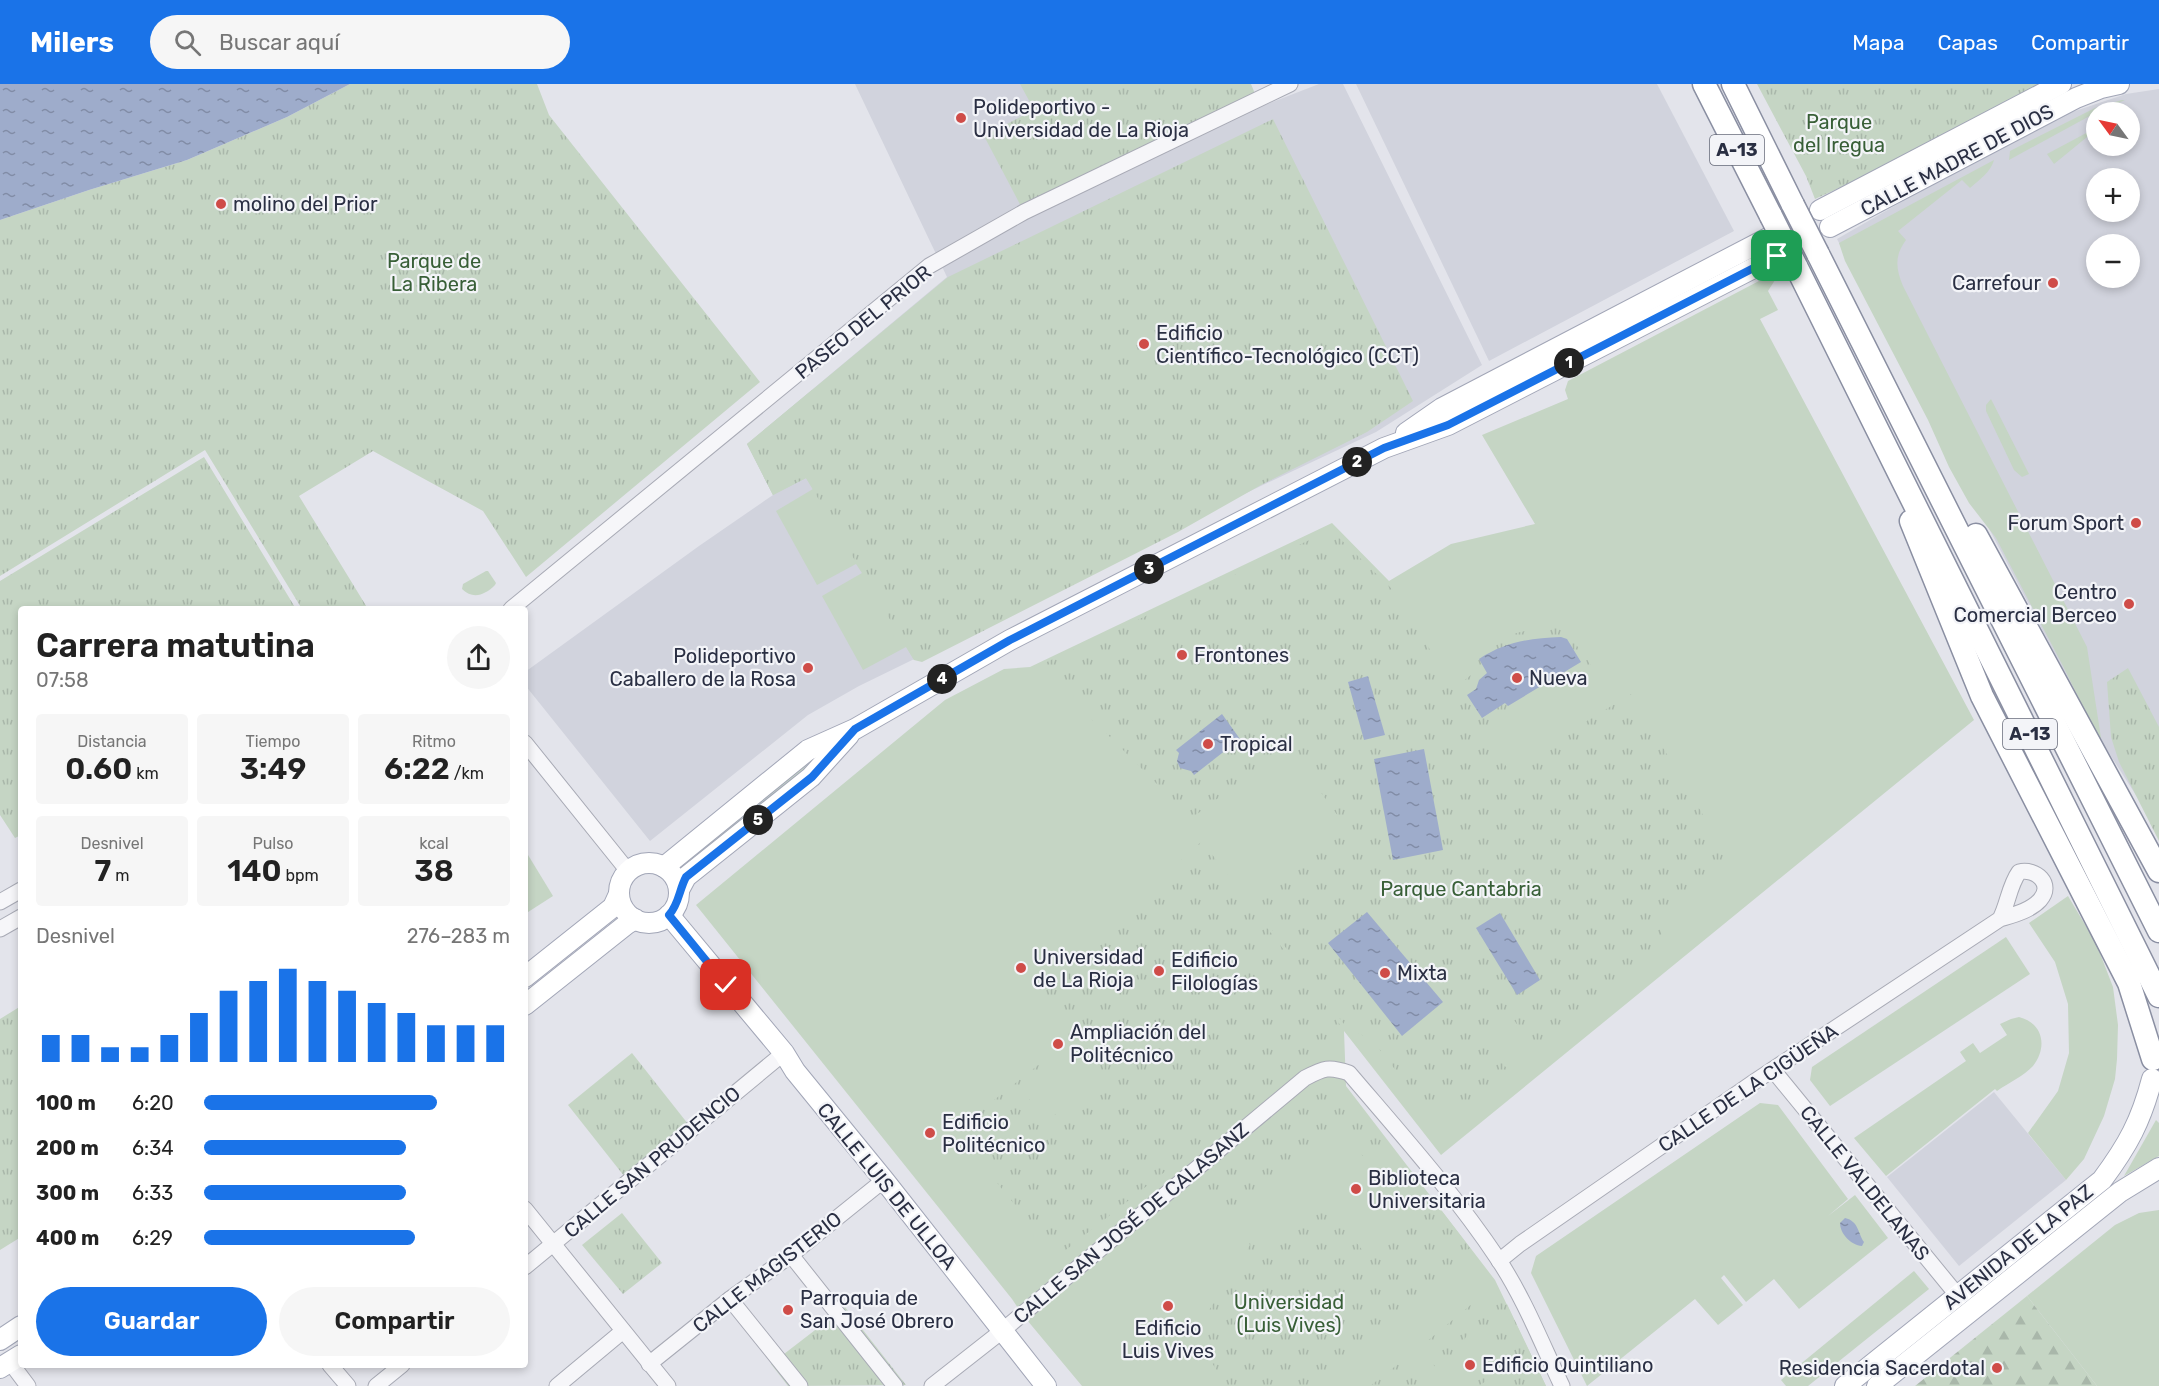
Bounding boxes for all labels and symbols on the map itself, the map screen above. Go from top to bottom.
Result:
place label: Polideportivo - Universidad de La Rioja [973,95,1189,142]
street label: CALLE MADRE DE DIOS [1856,99,2058,221]
north arrow [2086,102,2140,156]
park label: Parque del Iregua [1793,110,1885,157]
marker: Polideportivo - Universidad de La Rioja [954,111,968,125]
road number: A-13 [1710,135,1764,165]
place label: molino del Prior [233,192,378,216]
marker: molino del Prior [214,197,228,211]
pin [1751,230,1802,281]
park label: Parque de La Ribera [387,249,481,296]
street label: PASEO DEL PRIOR [790,260,936,384]
place label: Carrefour [1952,271,2041,295]
marker: Carrefour [2046,276,2060,290]
place label: Edificio Científico-Tecnológico (CCT) [1156,321,1419,368]
marker: Edificio Científico-Tecnológico (CCT) [1137,337,1151,351]
pin: 1 [1554,348,1584,378]
pin: 2 [1342,447,1372,477]
place label: Forum Sport [2007,511,2124,535]
marker: Forum Sport [2129,516,2143,530]
pin: 3 [1134,554,1164,584]
place label: Centro Comercial Berceo [1953,580,2117,627]
marker: Centro Comercial Berceo [2122,597,2136,611]
place label: Frontones [1194,643,1289,667]
place label: Polideportivo Caballero de la Rosa [609,644,796,691]
marker: Frontones [1175,648,1189,662]
marker: Polideportivo Caballero de la Rosa [801,661,815,675]
pin: 4 [927,664,957,694]
place label: Nueva [1529,666,1588,690]
marker: Nueva [1510,671,1524,685]
road number: A-13 [2003,719,2057,749]
place label: Tropical [1220,732,1293,756]
marker: Tropical [1201,737,1215,751]
pin: 5 [743,805,773,835]
park label: Parque Cantabria [1380,877,1542,901]
place label: Universidad de La Rioja [1033,945,1143,992]
place label: Edificio Filologías [1171,948,1258,995]
pin [700,959,751,1010]
marker: Universidad de La Rioja [1014,961,1028,975]
place label: Mixta [1397,961,1447,985]
marker: Edificio Filologías [1152,964,1166,978]
marker: Mixta [1378,966,1392,980]
street label: CALLE DE LA CIGÜEÑA [1653,1019,1843,1157]
place label: Ampliación del Politécnico [1070,1020,1206,1067]
marker: Ampliación del Politécnico [1051,1037,1065,1051]
street label: CALLE SAN PRUDENCIO [559,1081,745,1243]
street label: CALLE LUIS DE ULLOA [812,1098,962,1274]
street label: CALLE VALDELANAS [1795,1101,1935,1265]
place label: Edificio Politécnico [942,1110,1045,1157]
street label: CALLE SAN JOSÉ DE CALASANZ [1009,1118,1253,1328]
marker: Edificio Politécnico [923,1126,937,1140]
place label: Biblioteca Universitaria [1368,1166,1486,1213]
street label: AVENIDA DE LA PAZ [1938,1179,2098,1315]
marker: Biblioteca Universitaria [1349,1182,1363,1196]
street label: CALLE MAGISTERIO [688,1206,846,1338]
place label: Parroquia de San José Obrero [800,1286,954,1333]
park label: Universidad (Luis Vives) [1234,1290,1344,1337]
marker: Edificio Luis Vives [1161,1299,1175,1313]
marker: Parroquia de San José Obrero [781,1303,795,1317]
place label: Edificio Luis Vives [1122,1316,1214,1363]
place label: Edificio Quintiliano [1482,1353,1653,1377]
place label: Residencia Sacerdotal [1779,1356,1985,1380]
marker: Edificio Quintiliano [1463,1358,1477,1372]
marker: Residencia Sacerdotal [1990,1361,2004,1375]

